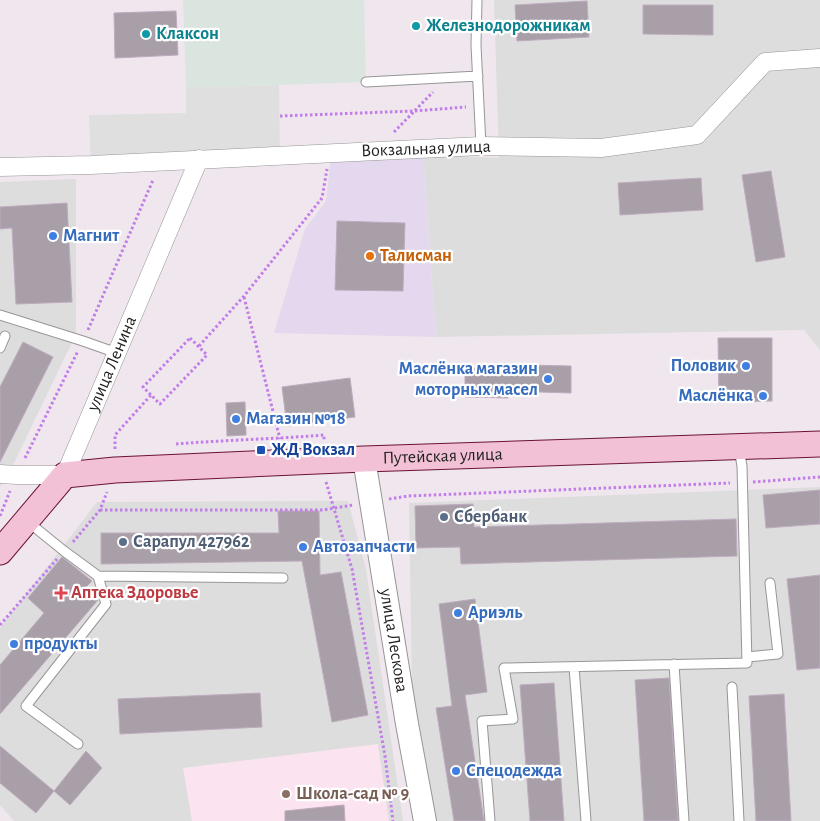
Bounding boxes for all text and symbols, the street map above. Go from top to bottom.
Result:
place label: Железнодорожникам [426,17,590,35]
marker: Железнодорожникам [410,20,422,32]
place label: Клаксон [156,25,219,43]
marker: Клаксон [140,28,152,40]
street label: Вокзальная улица [361,138,491,160]
place label: Магнит [63,227,120,245]
marker: Магнит [47,230,59,242]
place label: Талисман [380,247,452,265]
marker: Талисман [364,250,376,262]
street label: улица Ленина [84,314,140,415]
place label: Половик [671,357,736,375]
place label: Маслёнка магазин моторных масел [399,360,538,399]
marker: Половик [740,360,752,372]
marker: Маслёнка магазин моторных масел [542,373,554,385]
place label: Маслёнка [678,387,753,405]
marker: Маслёнка [757,390,769,402]
place label: Магазин №18 [246,410,346,428]
marker: Магазин №18 [230,413,242,425]
place label: ЖД Вокзал [271,441,355,459]
marker: ЖД Вокзал [255,444,267,456]
street label: Путейская улица [382,445,503,467]
place label: Сбербанк [454,508,527,526]
marker: Сбербанк [438,511,450,523]
place label: Сарапул 427962 [133,533,250,551]
marker: Сарапул 427962 [117,536,129,548]
place label: Автозапчасти [313,538,415,556]
marker: Автозапчасти [297,541,309,553]
place label: Аптека Здоровье [71,584,198,602]
street label: улица Лескова [376,586,411,694]
marker: Аптека Здоровье [55,587,67,599]
place label: Ариэль [468,604,523,622]
marker: Ариэль [452,607,464,619]
place label: продукты [24,635,98,653]
marker: продукты [8,638,20,650]
place label: Спецодежда [466,762,562,780]
marker: Спецодежда [450,765,462,777]
place label: Школа-сад № 9 [296,785,409,803]
marker: Школа-сад № 9 [280,788,292,800]

